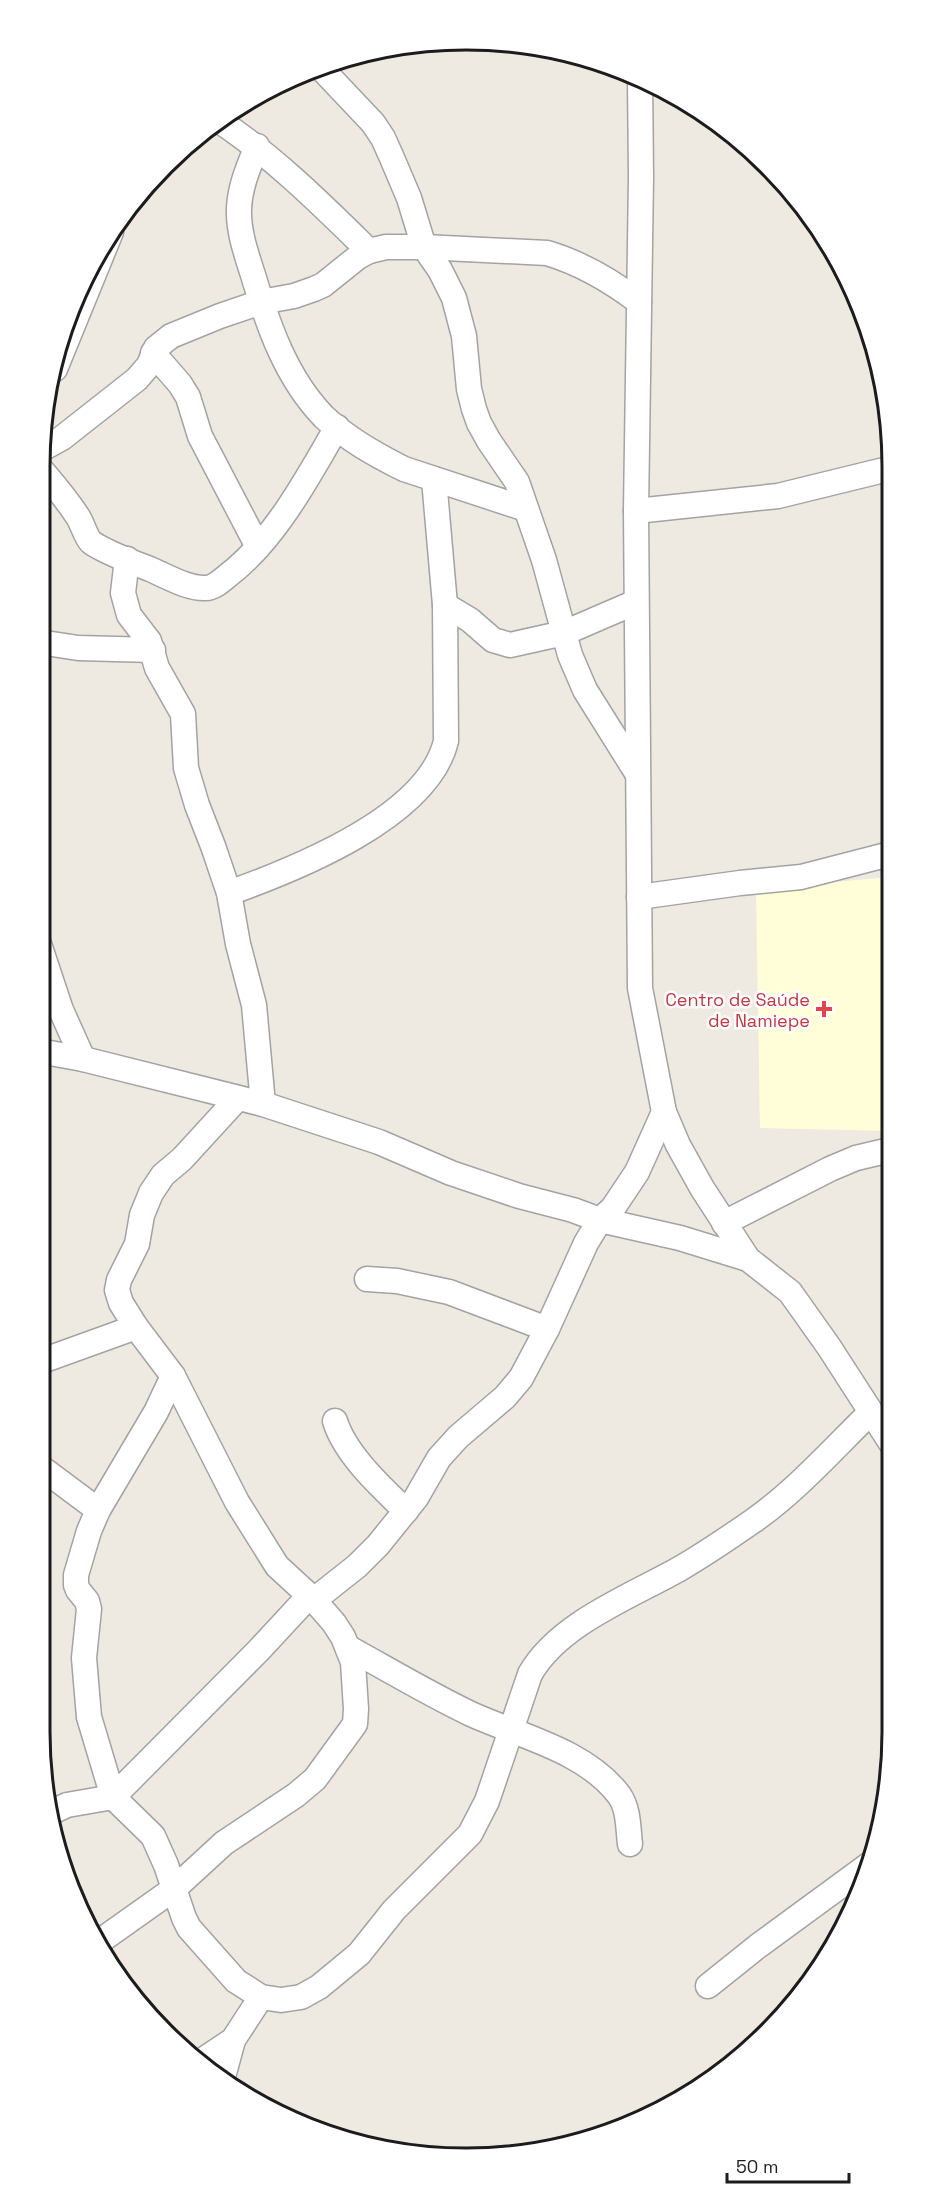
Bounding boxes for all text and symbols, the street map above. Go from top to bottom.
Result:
place label: Centro de Saúde de Namiepe [665,988,810,1032]
marker: Centro de Saúde de Namiepe [815,1000,833,1018]
scale bar [727,2146,848,2184]
text: 50 m [736,2155,778,2178]

